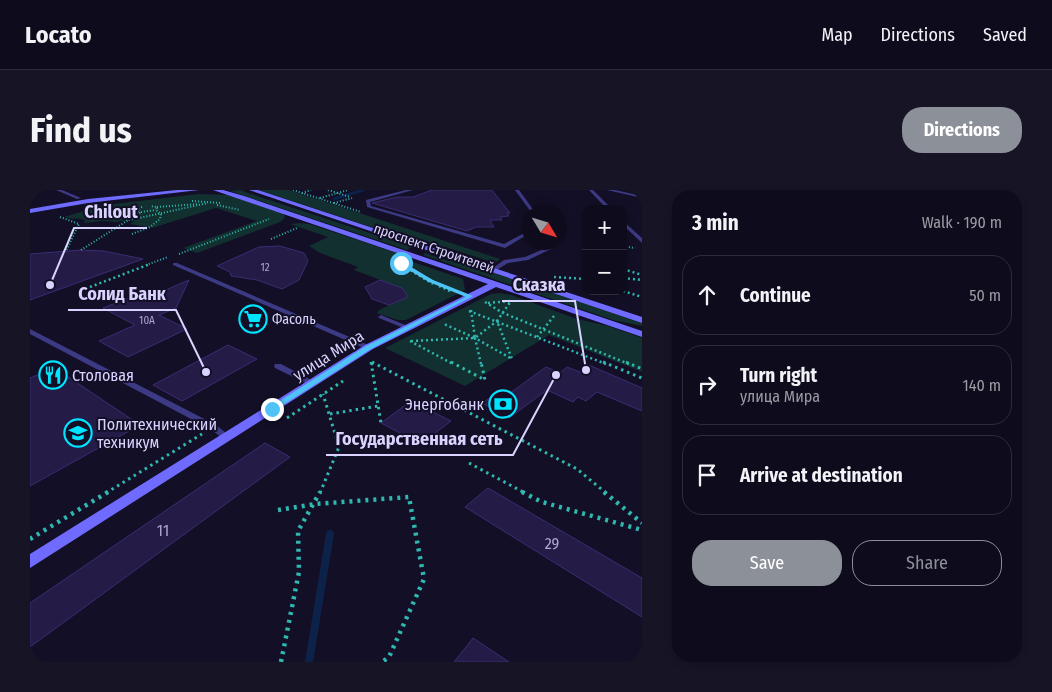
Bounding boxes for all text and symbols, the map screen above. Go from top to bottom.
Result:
text: Locato [25,21,91,49]
text: Map [821,24,853,46]
text: Directions [881,24,955,46]
text: Saved [983,24,1027,46]
button: Directions [902,107,1022,153]
text: Find us [30,109,132,151]
callout: Chilout [74,195,147,228]
text: Chilout [84,201,138,223]
north arrow [522,205,567,250]
map controls [582,205,627,295]
button: + [582,205,627,250]
text: 3 min [692,210,739,236]
text: Walk · 190 m [922,213,1002,232]
street label: проспект Строителей [371,220,496,277]
button: − [582,250,627,295]
route start [390,252,413,275]
house number: 12 [260,261,270,274]
callout: Сказка [502,268,575,301]
text: Сказка [513,274,565,296]
callout: Солид Банк [68,277,176,310]
icon: ahead [693,281,721,309]
text: Солид Банк [78,283,167,305]
text: Continue [740,284,811,307]
text: 50 m [969,286,1001,305]
supermarket icon: Фасоль [238,304,268,334]
place label: Фасоль [272,311,316,328]
house number: 10А [139,314,155,327]
street label: улица Мира [289,326,367,385]
restaurant icon: Столовая [38,360,68,390]
text: Turn right [740,364,817,387]
place label: Столовая [72,366,134,385]
icon: right [693,371,721,399]
text: 140 m [963,376,1001,395]
text: улица Мира [740,387,820,406]
bank icon: Энергобанк [488,389,518,419]
place label: Энергобанк [405,395,484,414]
route end [261,398,284,421]
place label: Политехнический техникум [97,415,217,452]
school or university icon: Политехнический техникум [63,418,93,448]
callout: Государственная сеть [326,422,513,455]
text: Государственная сеть [335,428,503,450]
icon: arrive [693,461,721,489]
text: Arrive at destination [740,464,903,487]
house number: 11 [157,521,169,540]
house number: 29 [545,534,560,553]
button: Save [692,540,842,586]
button: Share [852,540,1002,586]

